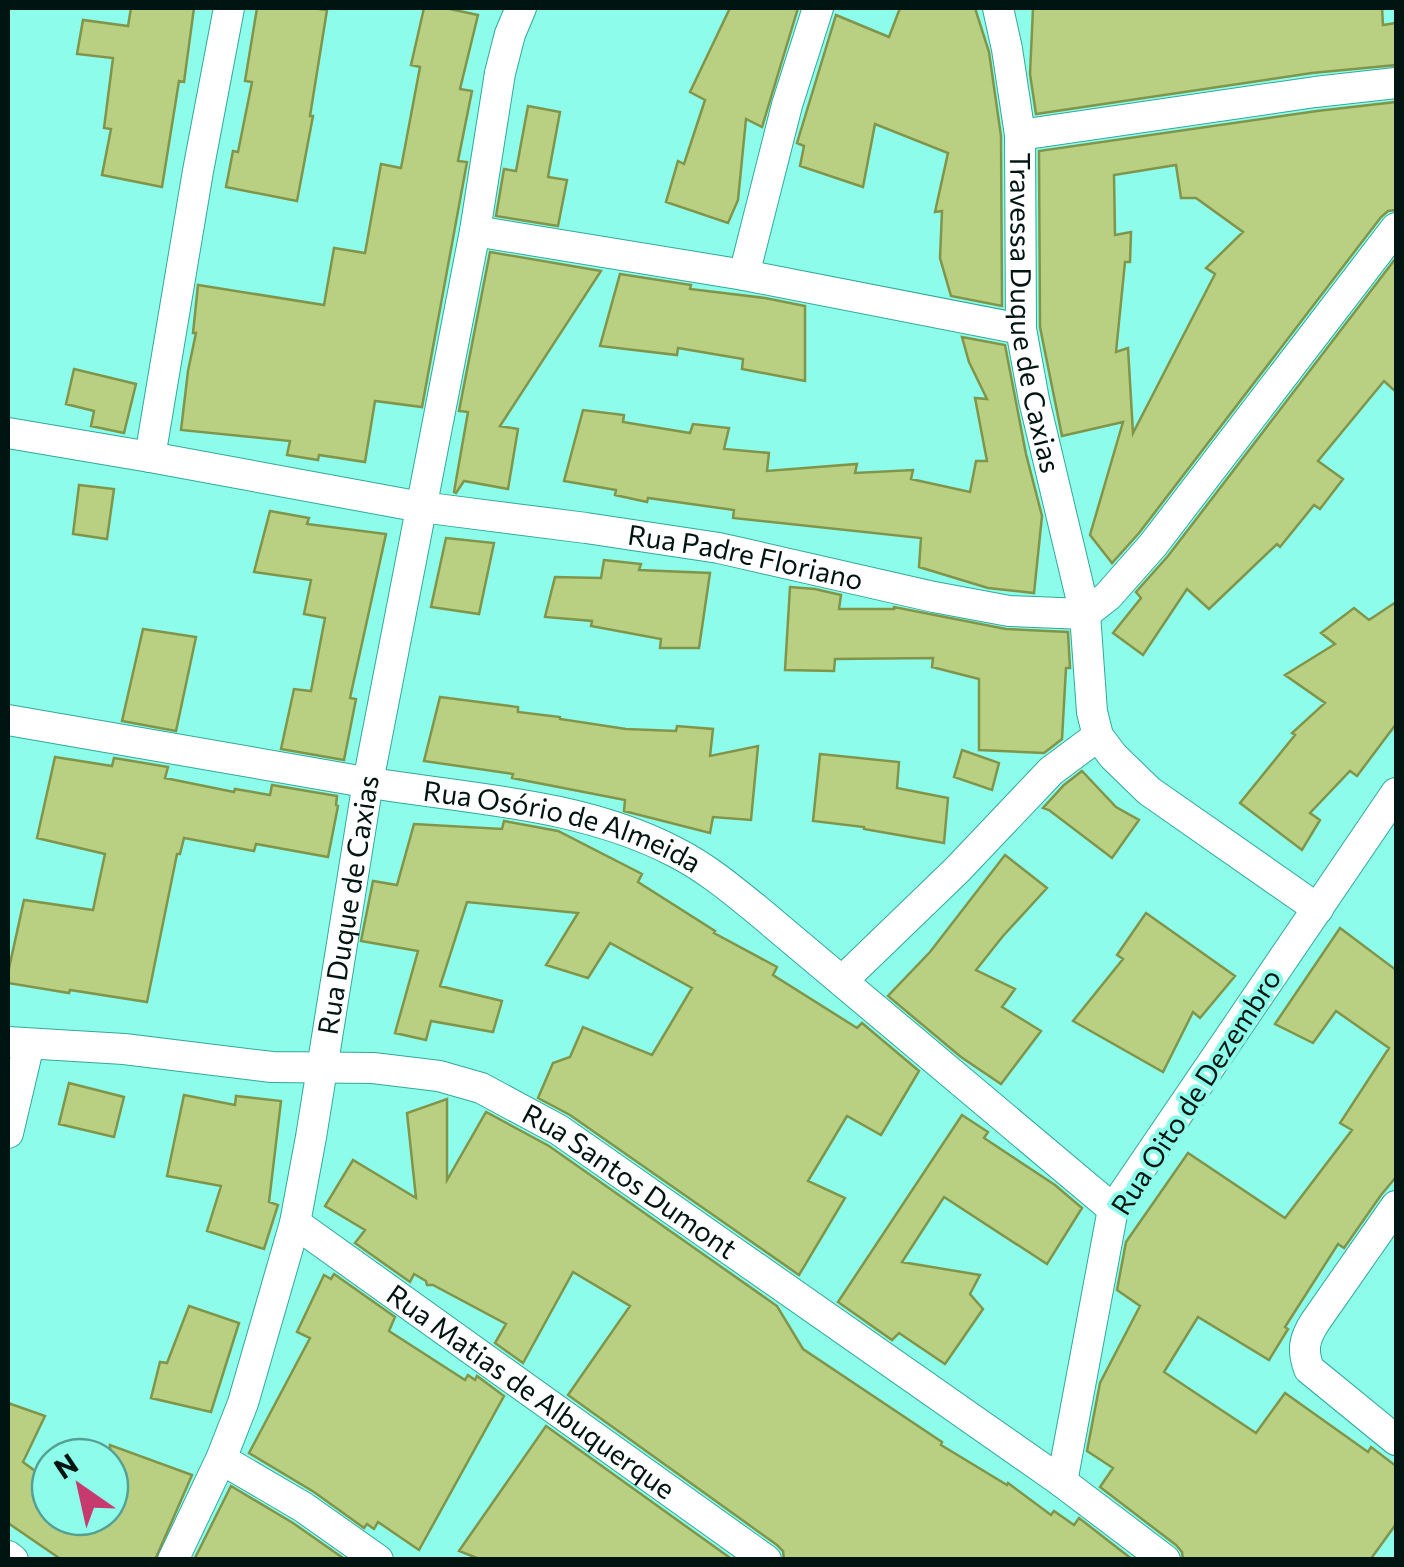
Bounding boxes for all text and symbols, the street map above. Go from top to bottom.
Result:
street label: Travessa Duque de Caxias [1004,152,1069,476]
street label: Rua Padre Floriano [626,517,867,596]
street label: Rua Duque de Caxias [310,772,385,1037]
street label: Rua Osório de Almeida [421,773,708,879]
street label: Rua Oito de Dezembro [1103,962,1287,1221]
street label: Rua Santos Dumont [517,1096,744,1265]
street label: Rua Matias de Albuquerque [381,1276,682,1505]
north arrow [30,1437,130,1537]
text: N [47,1445,84,1485]

